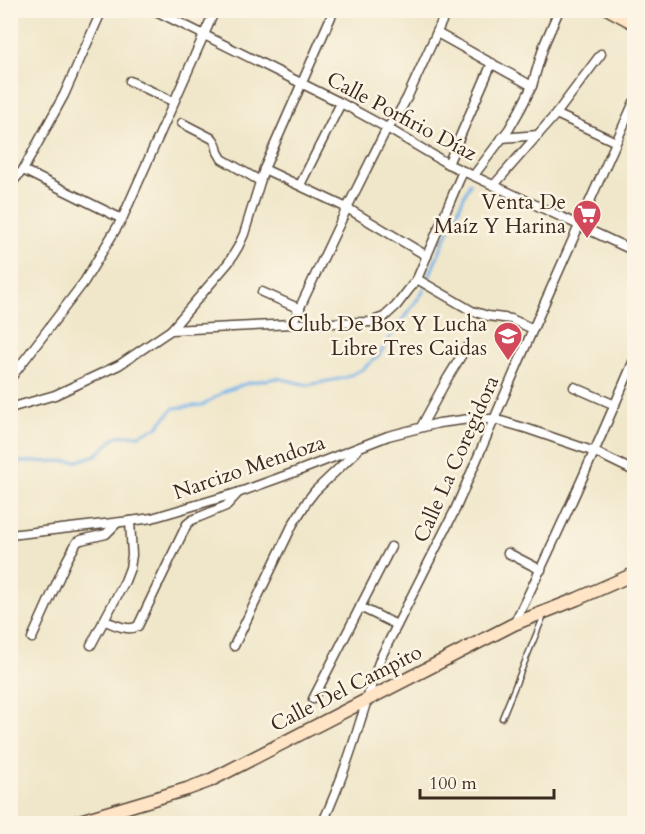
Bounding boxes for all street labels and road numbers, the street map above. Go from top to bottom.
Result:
street label: Calle Porfirio Díaz [322,65,482,169]
street label: Calle La Coregidora [407,371,506,547]
street label: Narcizo Mendoza [169,428,329,507]
street label: Calle Del Campito [265,638,427,739]

